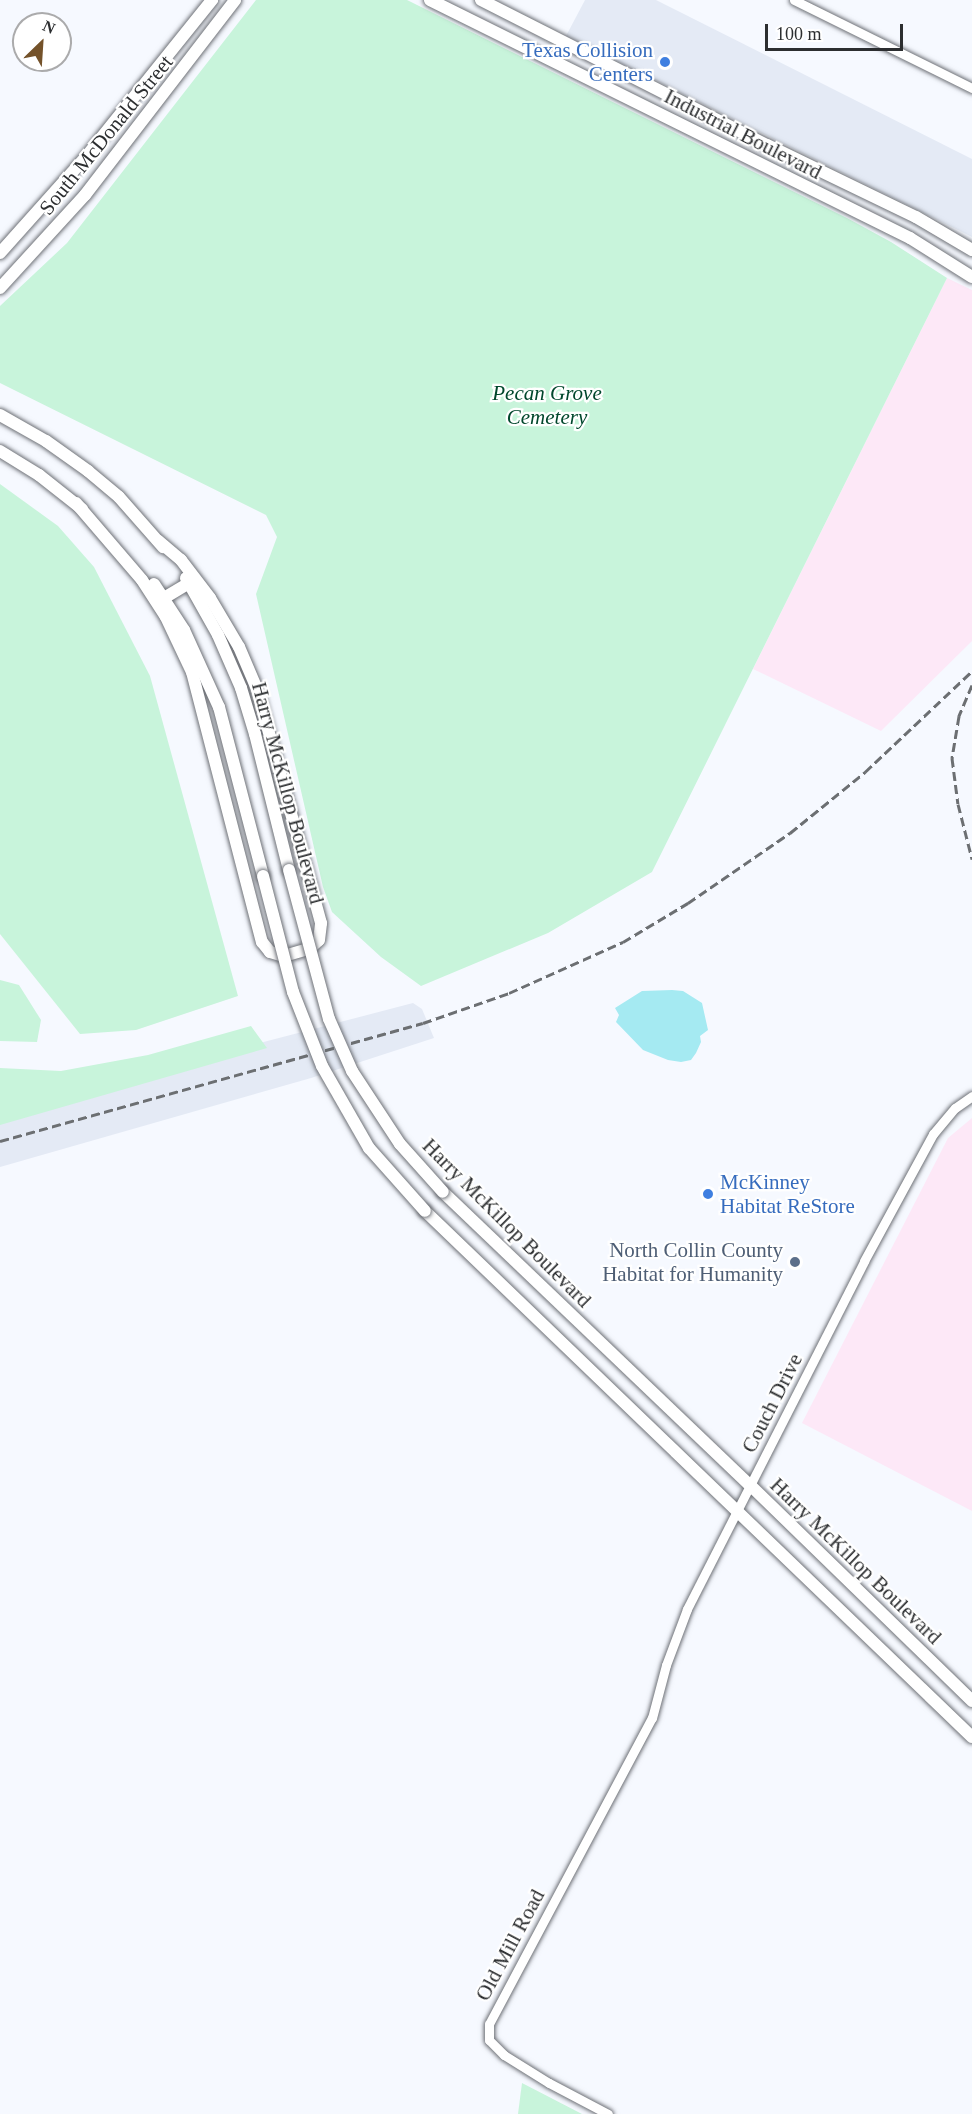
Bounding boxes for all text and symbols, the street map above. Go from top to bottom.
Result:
north arrow [12,12,72,72]
scale bar [768,12,906,50]
text: N [40,17,58,37]
text: 100 m [776,24,822,44]
place label: Texas Collision Centers [522,37,653,87]
street label: South McDonald Street [34,50,178,220]
marker: Texas Collision Centers [658,55,672,69]
street label: Industrial Boulevard [660,83,826,185]
park label: Pecan Grove Cemetery [492,380,602,430]
street label: Harry McKillop Boulevard [246,679,330,907]
street label: Harry McKillop Boulevard [417,1133,597,1313]
place label: McKinney Habitat ReStore [720,1169,855,1219]
marker: McKinney Habitat ReStore [701,1187,715,1201]
place label: North Collin County Habitat for Humanity [602,1237,783,1287]
marker: North Collin County Habitat for Humanity [788,1255,802,1269]
street label: Couch Drive [736,1349,808,1457]
street label: Harry McKillop Boulevard [765,1473,947,1649]
street label: Old Mill Road [470,1885,550,2005]

